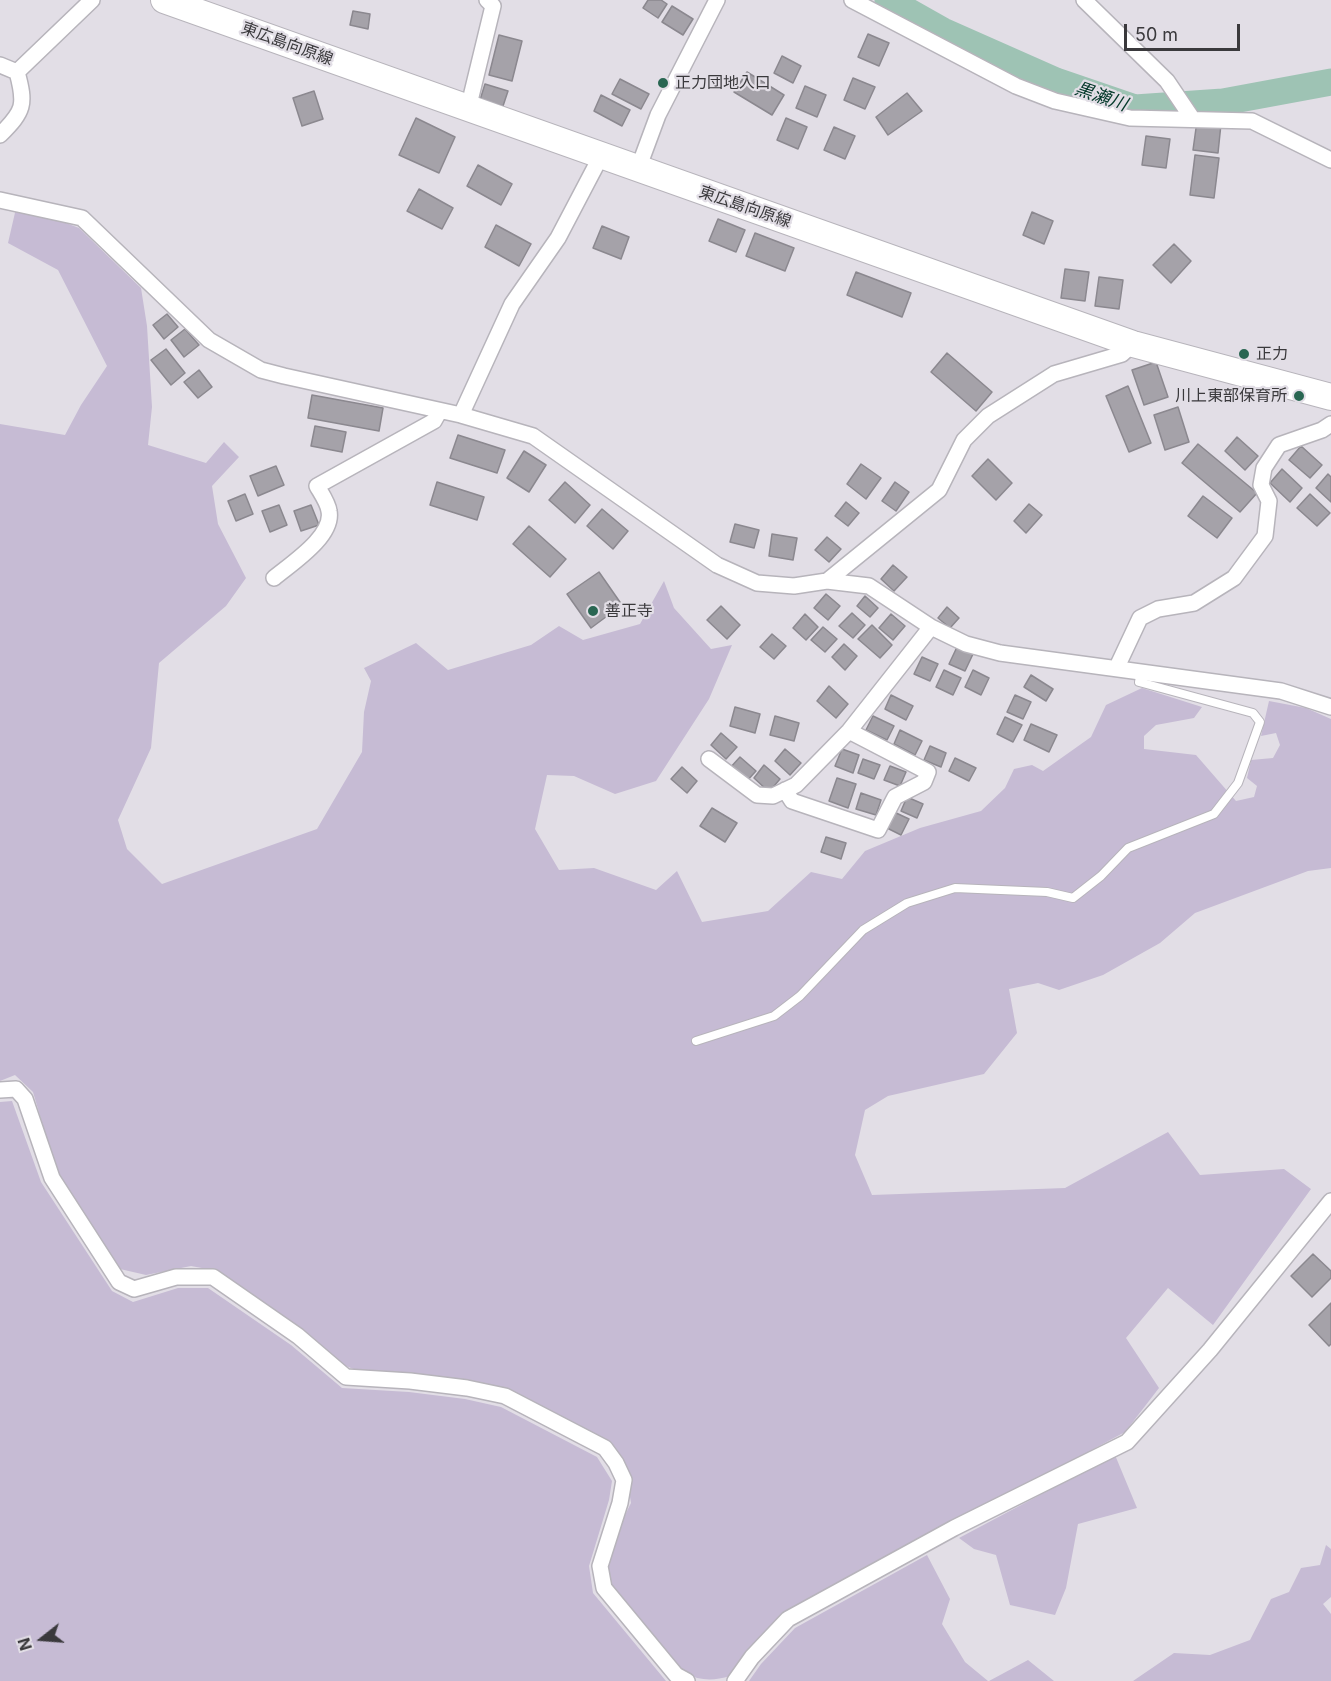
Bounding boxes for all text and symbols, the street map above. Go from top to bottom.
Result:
scale bar [1127,12,1242,50]
street label: 東広島向原線 [239,19,335,69]
text: 50 m [1135,24,1178,45]
place label: 正力団地入口 [675,73,771,93]
marker: 正力団地入口 [656,76,670,90]
water label: 黒瀬川 [1072,78,1130,116]
street label: 東広島向原線 [696,182,794,232]
place label: 正力 [1256,344,1288,364]
marker: 正力 [1237,347,1251,361]
place label: 川上東部保育所 [1175,386,1287,406]
marker: 川上東部保育所 [1292,389,1306,403]
place label: 善正寺 [605,601,653,621]
marker: 善正寺 [586,604,600,618]
north arrow [12,1609,72,1669]
text: N [13,1636,36,1653]

